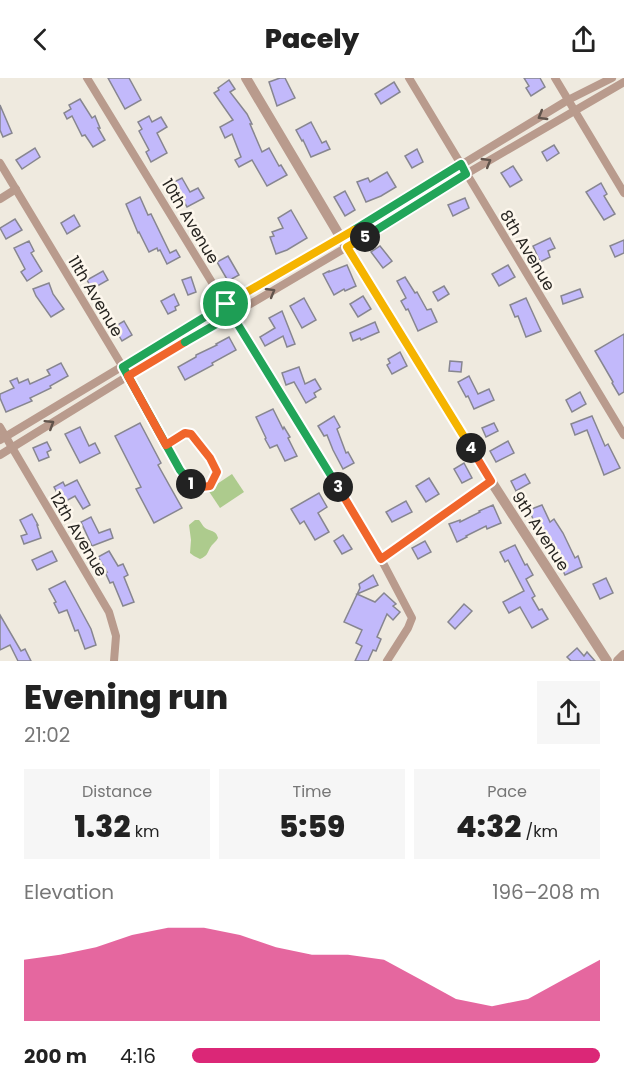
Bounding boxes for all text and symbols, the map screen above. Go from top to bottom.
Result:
text: Pacely [265,20,359,57]
icon: back [24,23,57,56]
icon: share [567,23,600,56]
one-way arrow [538,108,548,120]
one-way arrow [481,157,491,169]
street label: 10th Avenue [156,174,225,268]
street label: 8th Avenue [494,206,561,295]
pin: 5 [350,222,380,252]
text: 5 [360,225,370,248]
street label: 11th Avenue [62,251,129,341]
pin [200,278,251,329]
icon: arrive [209,287,242,320]
one-way arrow [265,288,275,299]
one-way arrow [44,420,54,432]
pin: 4 [456,433,486,463]
text: 4 [466,436,476,459]
pin: 1 [176,469,206,499]
text: 1 [188,472,194,495]
pin: 3 [323,472,353,502]
text: 3 [333,475,343,498]
street label: 9th Avenue [506,487,575,576]
street label: 12th Avenue [44,488,113,581]
text: Evening run [24,674,228,721]
button: share [537,681,600,744]
text: 21:02 [24,721,70,749]
text: Distance [82,780,152,803]
text: Time [293,780,332,803]
text: Pace [487,780,527,803]
text: 1.32 [74,805,131,848]
text: 5:59 [279,805,345,848]
text: 4:32 [456,805,521,848]
text: km [131,820,160,843]
text: /km [521,820,558,843]
text: Elevation [24,878,114,906]
text: 196–208 m [492,878,600,906]
text: 200 m [24,1042,87,1070]
text: 4:16 [120,1042,156,1070]

